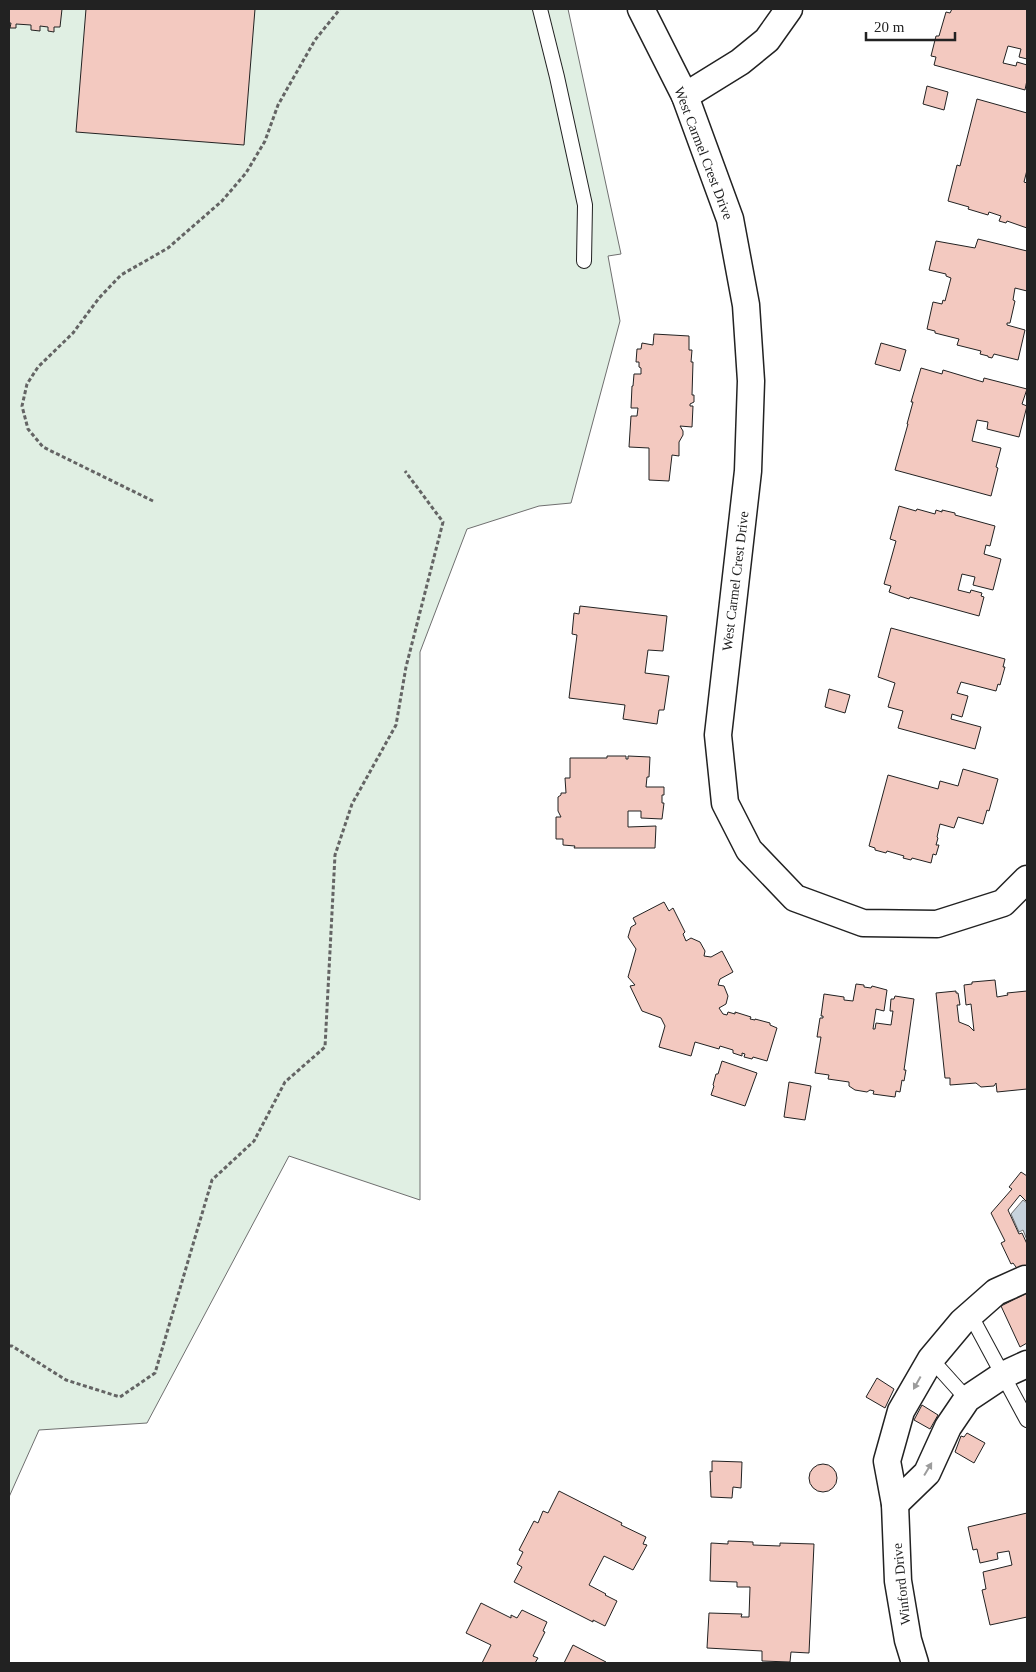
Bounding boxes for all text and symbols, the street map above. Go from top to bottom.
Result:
scale bar [866,10,955,42]
text: 20 m [874,19,905,35]
street label: West Carmel Crest Drive [671,85,736,222]
street label: West Carmel Crest Drive [719,510,752,652]
one-way arrow [913,1376,921,1391]
one-way arrow [923,1462,932,1476]
street label: Winford Drive [890,1542,913,1626]

